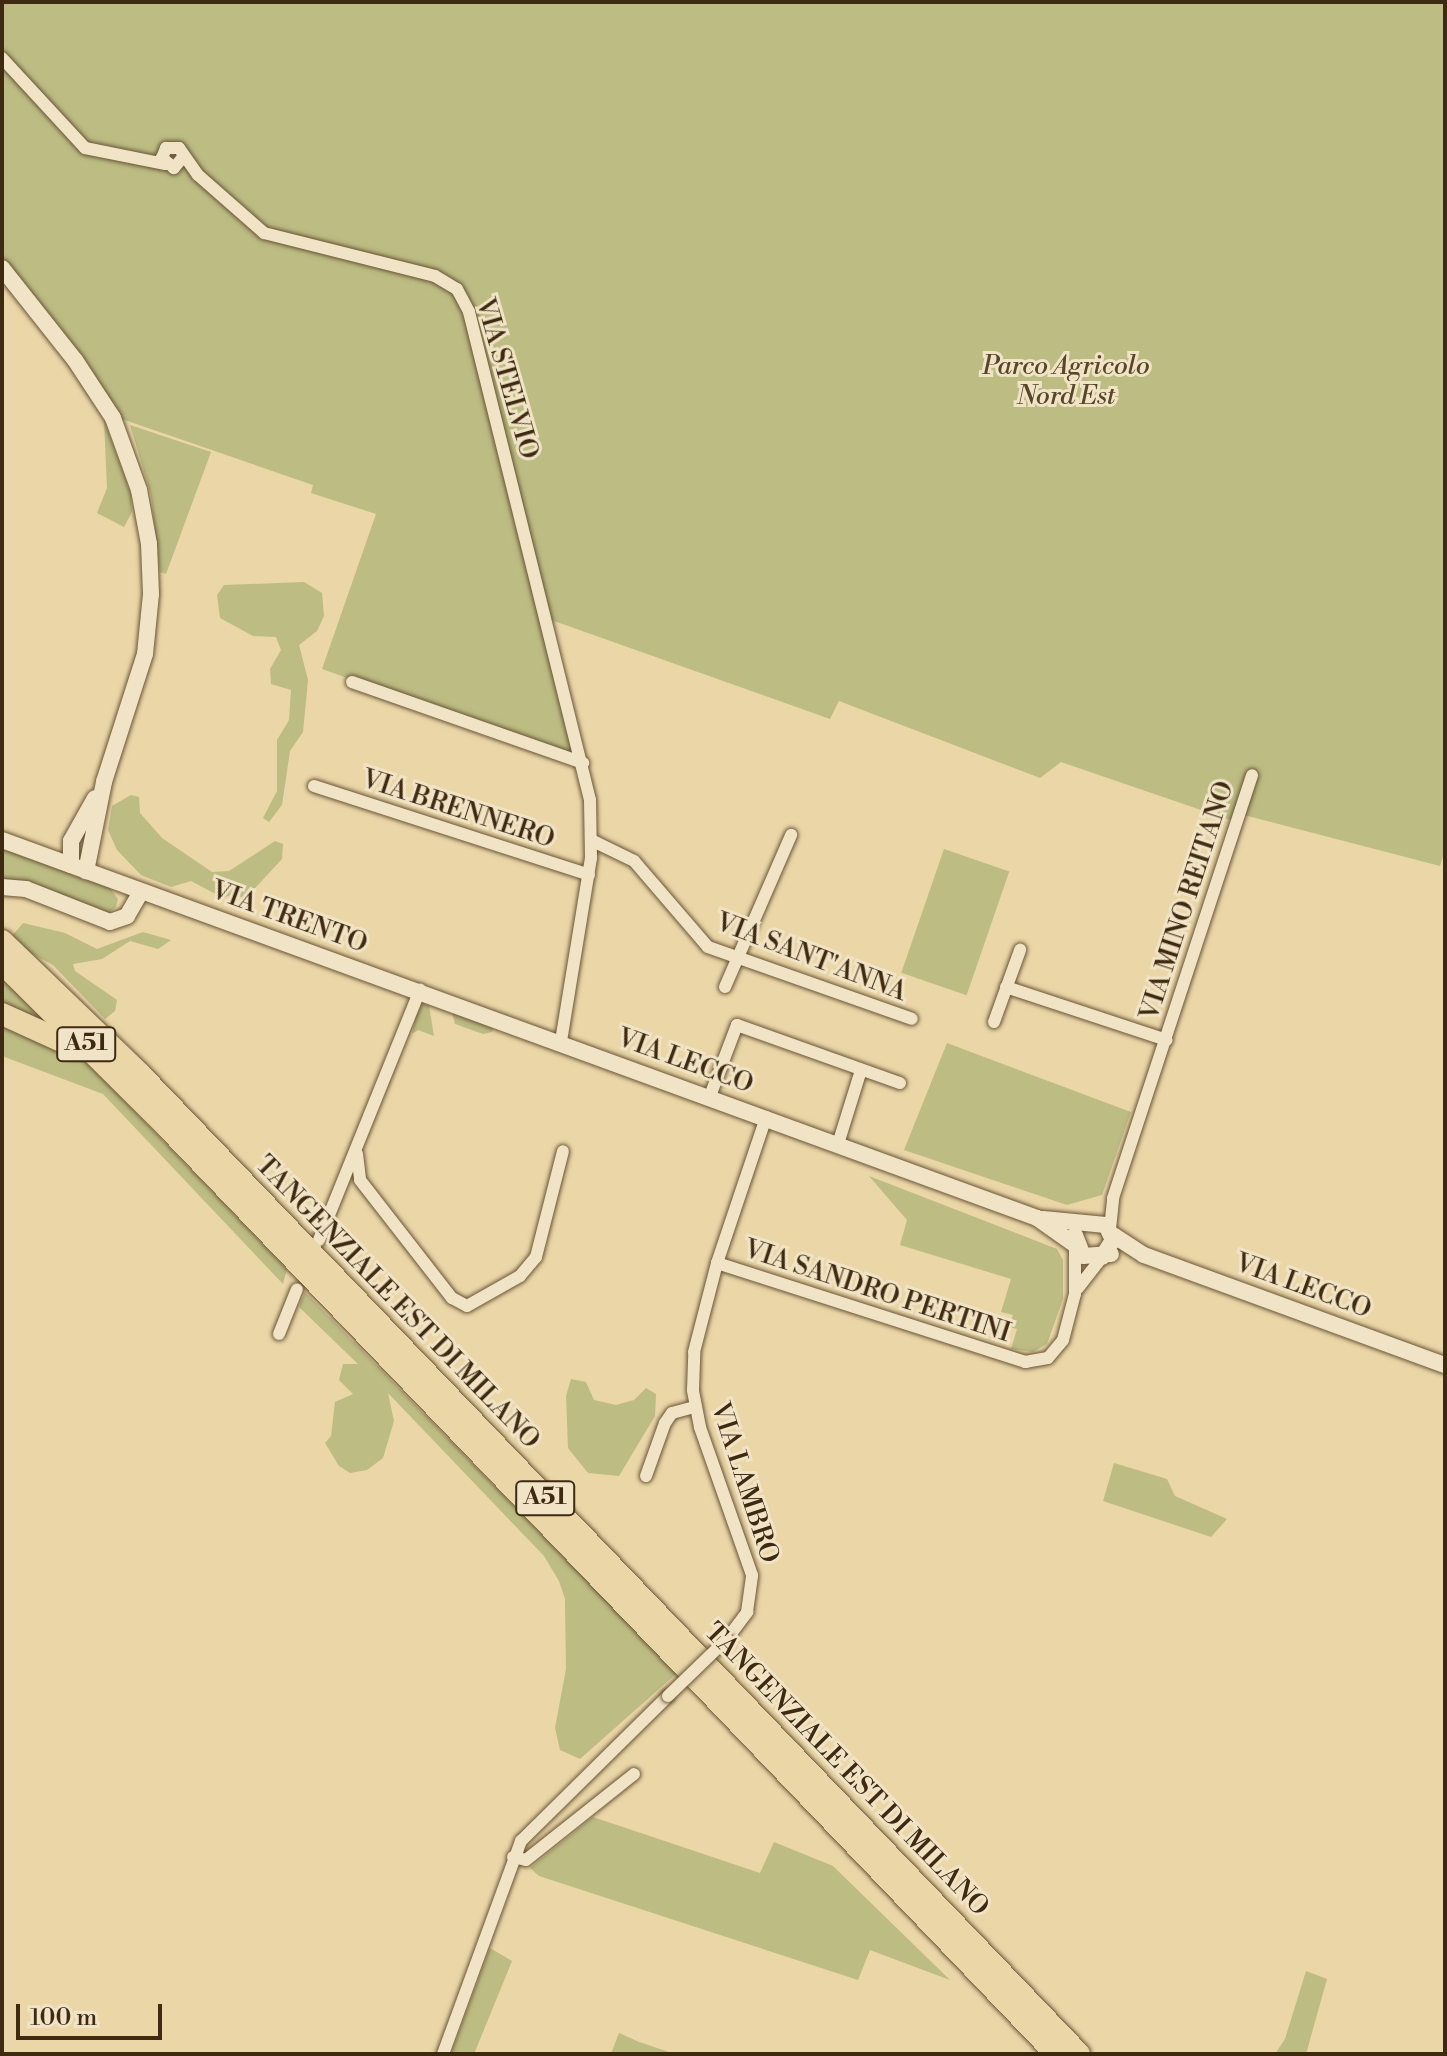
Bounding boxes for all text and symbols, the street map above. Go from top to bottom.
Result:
street label: VIA STELVIO [468,295,544,463]
park label: Parco Agricolo Nord Est [982,351,1150,412]
street label: VIA BRENNERO [358,764,558,856]
street label: VIA MINO REITANO [1135,777,1241,1025]
street label: VIA TRENTO [207,875,371,961]
street label: VIA SANT'ANNA [711,907,911,1009]
street label: VIA LECCO [613,1023,757,1101]
road number: A51 [56,1024,116,1064]
street label: TANGENZIALE EST DI MILANO [248,1150,546,1456]
street label: VIA SANDRO PERTINI [740,1234,1014,1350]
street label: VIA LECCO [1231,1248,1375,1326]
street label: VIA LAMBRO [703,1399,785,1567]
road number: A51 [515,1478,575,1518]
street label: TANGENZIALE EST DI MILANO [697,1617,995,1923]
scale bar [20,1988,166,2038]
text: 100 m [30,2003,97,2033]

